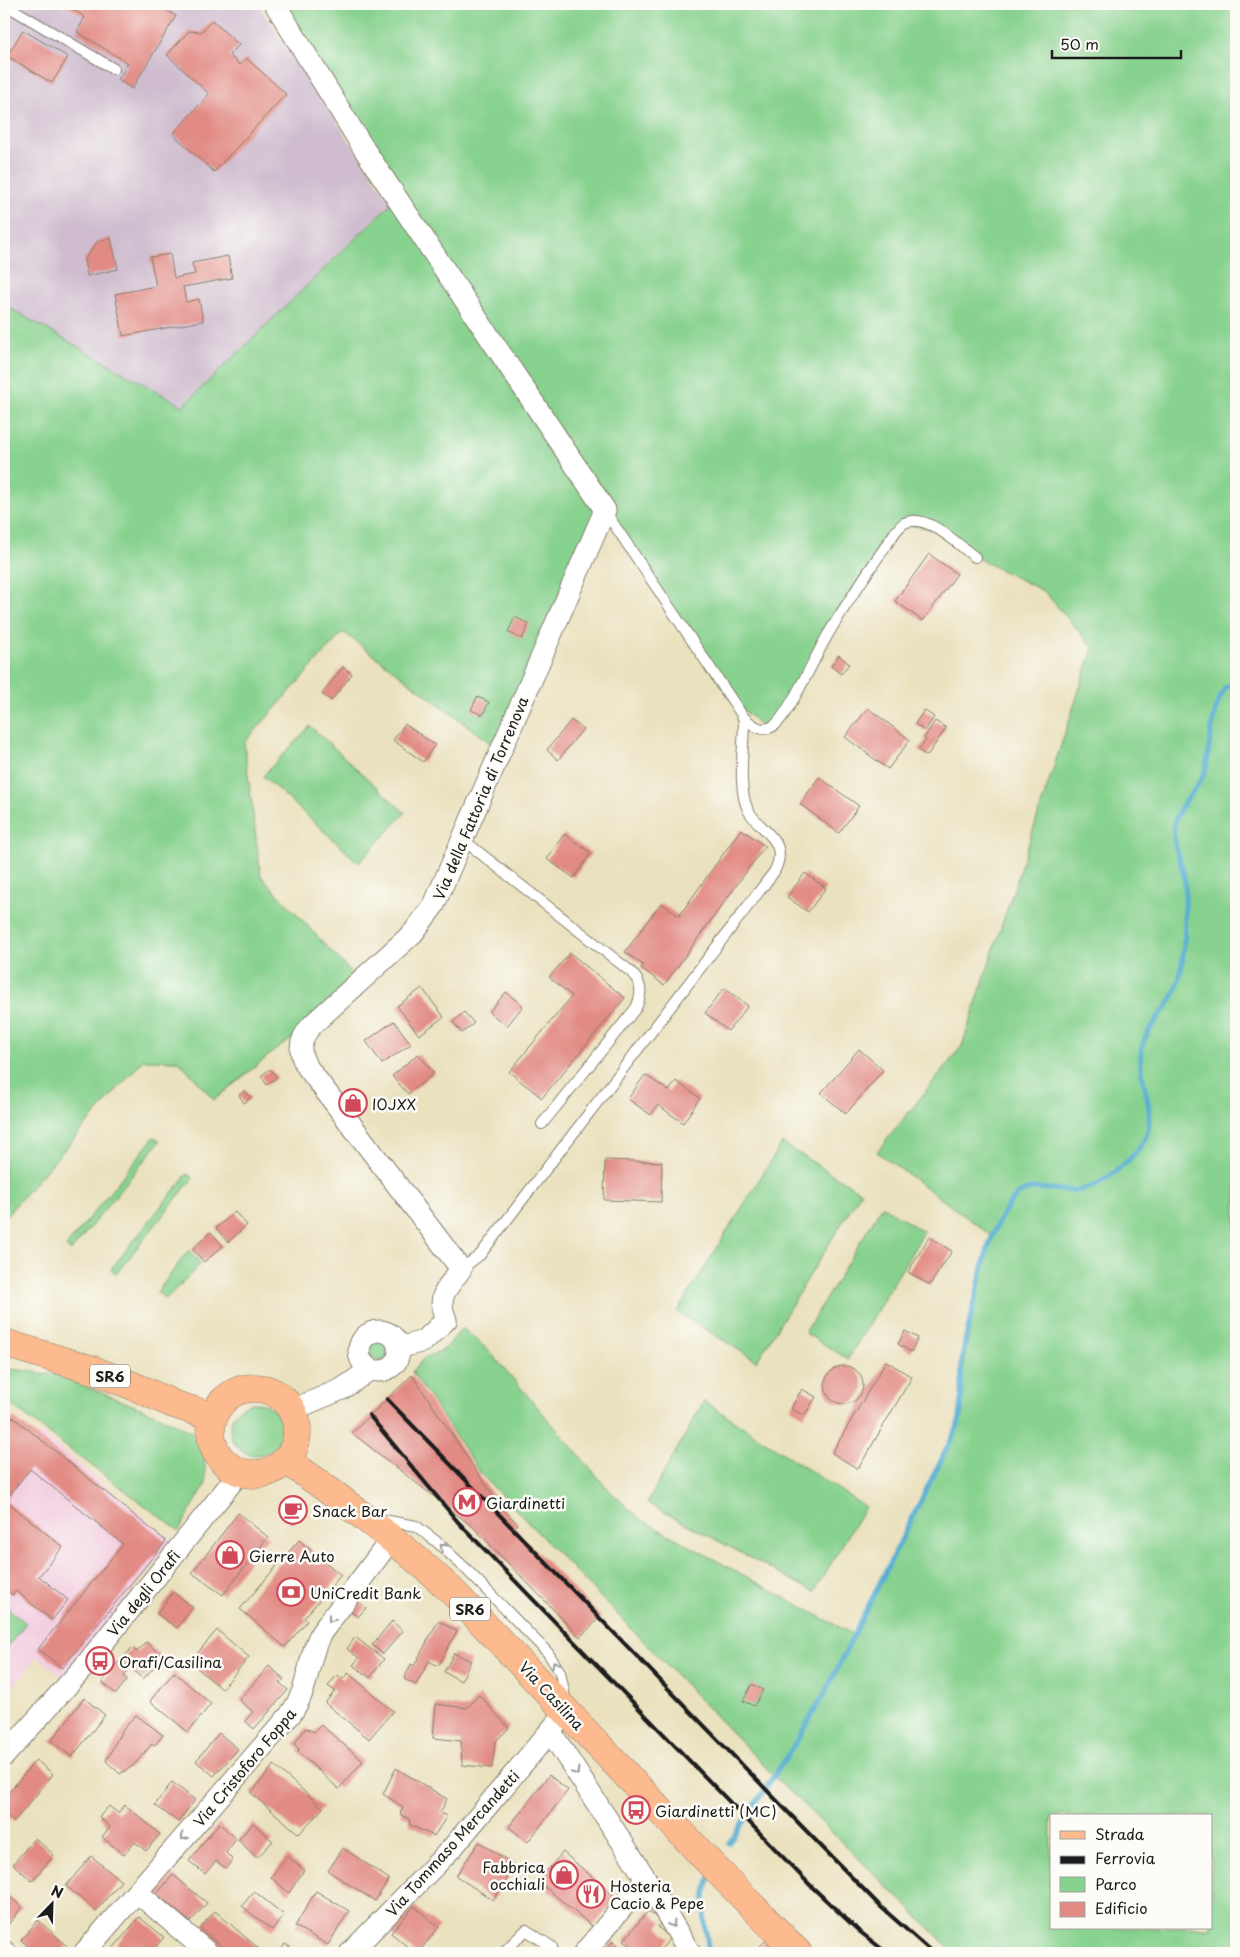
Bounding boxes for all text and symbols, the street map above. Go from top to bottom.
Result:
scale bar [1052,28,1181,60]
text: 50 m [1060,32,1099,55]
street label: Via della Fattoria di Torrenova [427,692,534,904]
shop icon: I0JXX [338,1088,368,1118]
place label: I0JXX [372,1092,416,1115]
road number: SR6 [90,1364,130,1388]
metro station icon: Giardinetti [452,1487,482,1517]
place label: Giardinetti [486,1491,565,1514]
cafe icon: Snack Bar [278,1495,308,1525]
place label: Snack Bar [312,1499,387,1522]
shop icon: Gierre Auto [215,1540,245,1570]
place label: Gierre Auto [249,1544,335,1567]
one-way arrow [439,1544,448,1553]
street label: Via degli Orafi [101,1545,185,1641]
bank icon: UniCredit Bank [276,1577,306,1607]
place label: UniCredit Bank [310,1581,421,1604]
road number: SR6 [450,1598,490,1620]
one-way arrow [328,1613,336,1622]
bus stop icon: Orafi/Casilina [85,1646,115,1676]
place label: Orafi/Casilina [119,1650,222,1673]
street label: Via Casilina [514,1656,590,1734]
one-way arrow [551,1660,561,1669]
street label: Via Cristoforo Foppa [187,1702,301,1832]
street label: Via Tommaso Mercandetti [380,1765,524,1921]
one-way arrow [570,1766,580,1775]
bus stop icon: Giardinetti (MC) [621,1795,651,1825]
place label: Giardinetti (MC) [655,1799,777,1822]
legend [1050,1814,1212,1930]
text: Strada [1095,1822,1145,1845]
one-way arrow [181,1832,190,1841]
text: Ferrovia [1095,1846,1156,1869]
place label: Fabbrica occhiali [482,1855,546,1895]
shop icon: Fabbrica occhiali [549,1860,579,1890]
text: Parco [1095,1872,1137,1895]
place label: Hosteria Cacio & Pepe [610,1874,704,1914]
restaurant icon: Hosteria Cacio & Pepe [576,1879,606,1909]
north arrow [28,1880,78,1930]
text: N [48,1880,66,1903]
text: Edificio [1095,1896,1148,1919]
one-way arrow [666,1919,676,1928]

